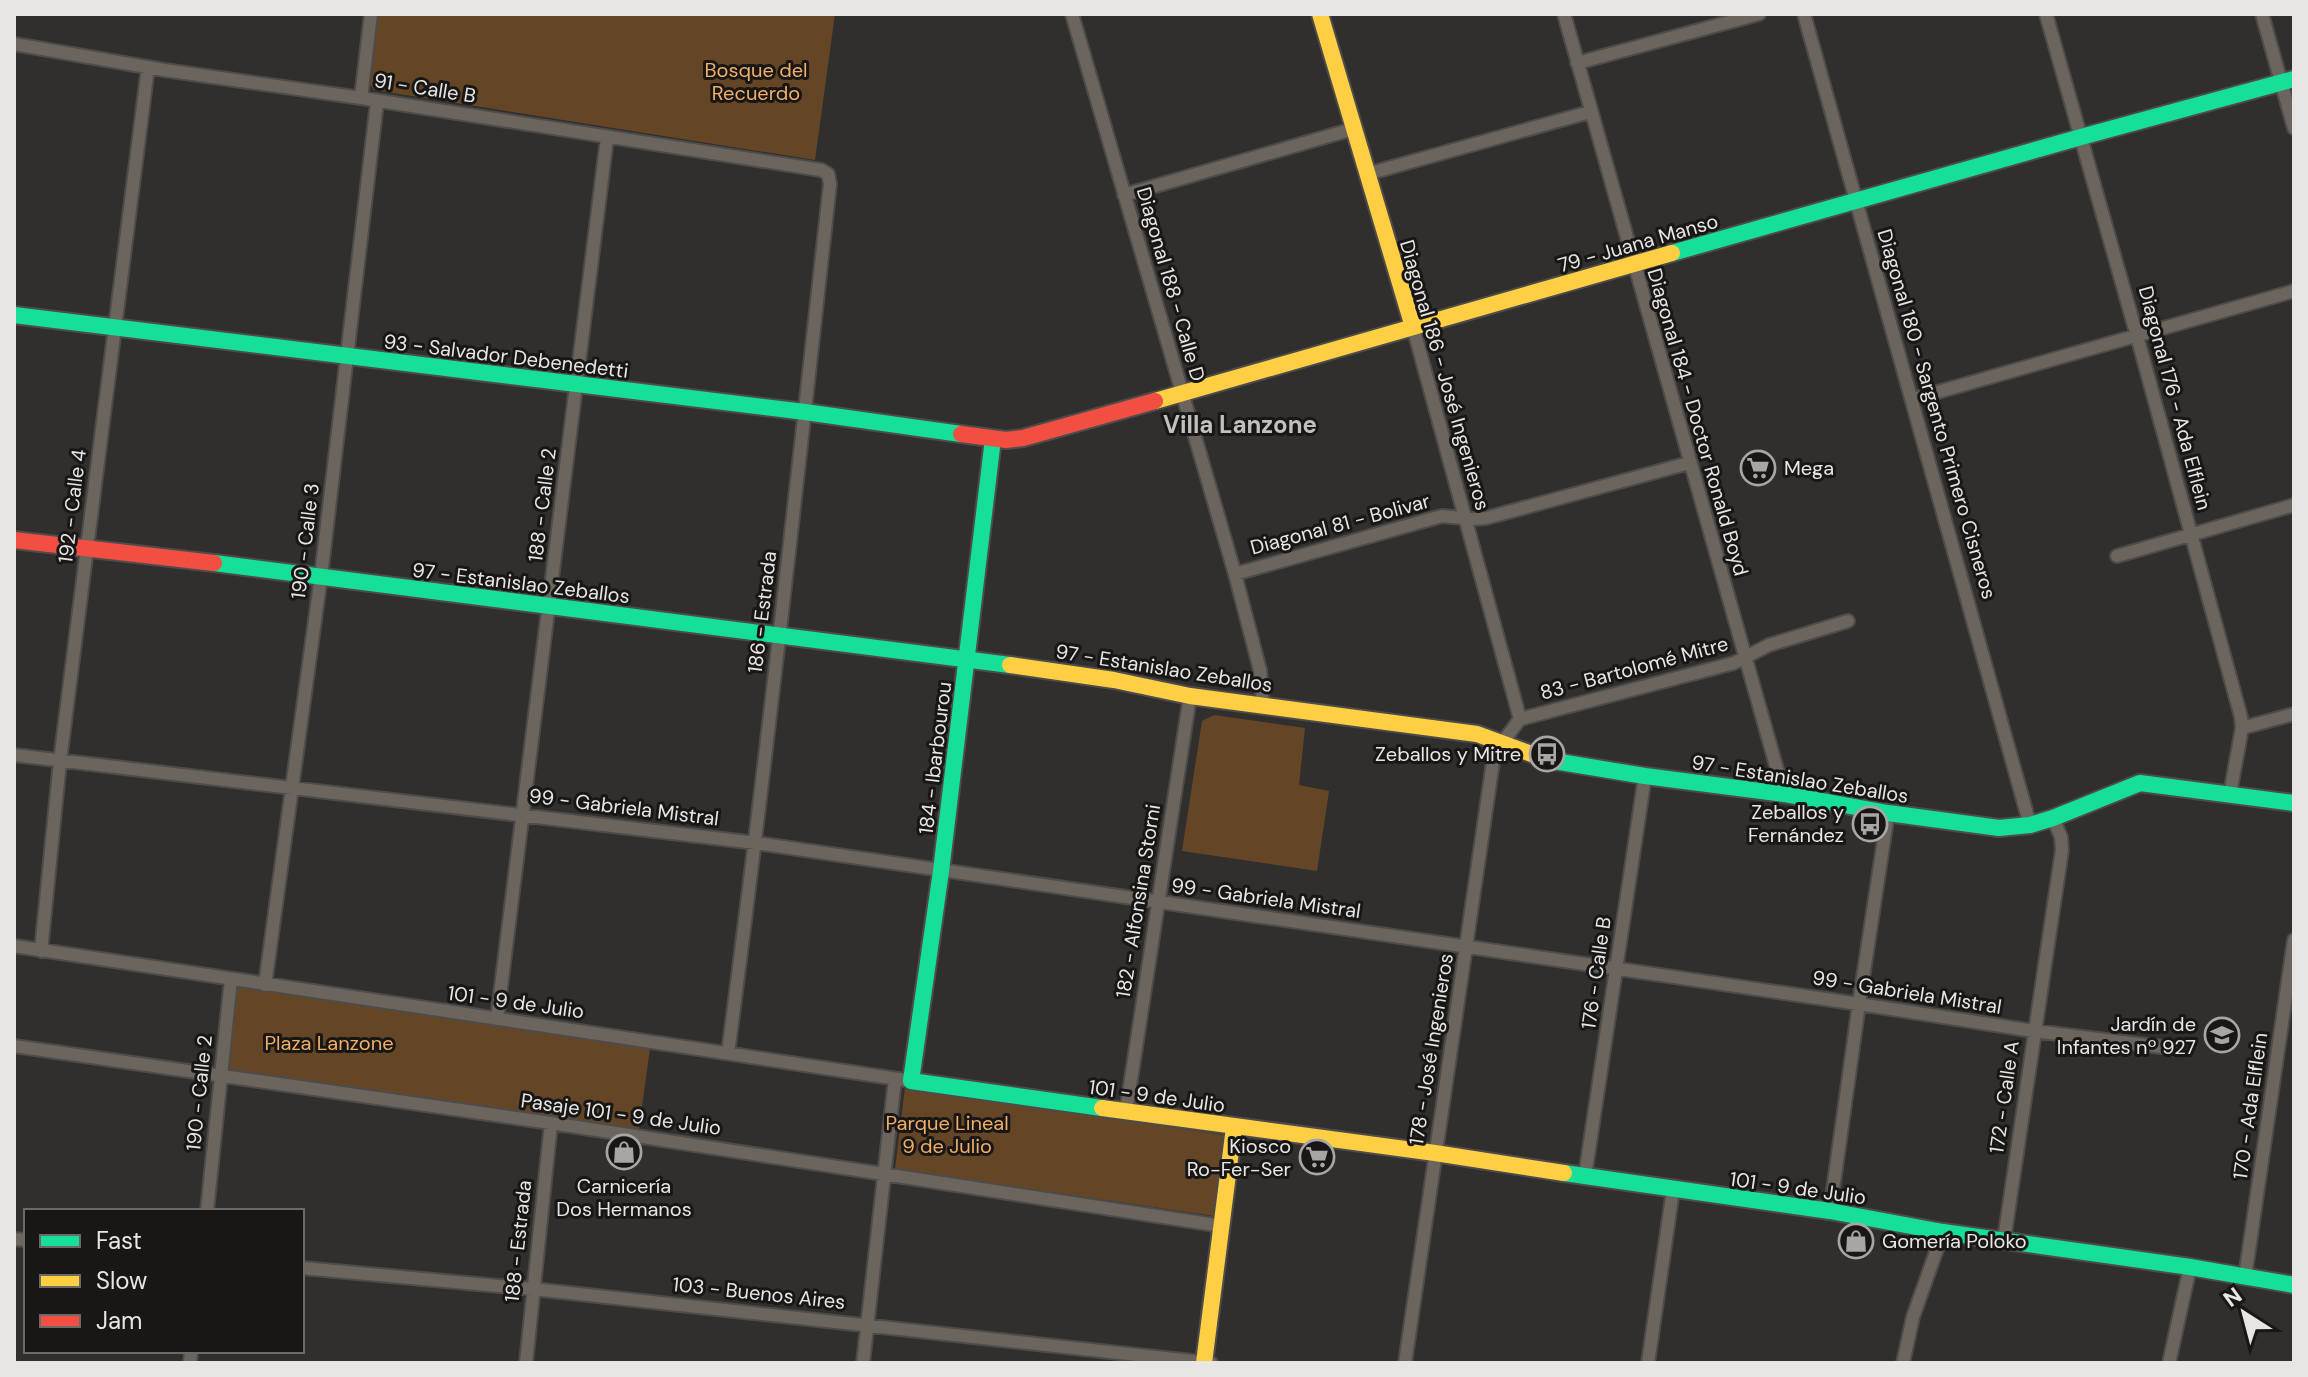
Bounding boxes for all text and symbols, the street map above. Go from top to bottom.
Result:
park label: Bosque del Recuerdo [705,57,808,106]
street label: 91 - Calle B [372,67,478,109]
street label: Diagonal 188 - Calle D [1131,184,1211,384]
street label: 79 - Juana Manso [1555,208,1721,278]
street label: Diagonal 180 - Sargento Primero Cisneros [1872,226,2002,602]
street label: Diagonal 186 - José Ingenieros [1394,237,1496,513]
street label: Diagonal 184 - Doctor Ronald Boyd [1642,265,1754,579]
street label: Diagonal 176 - Ada Elflein [2133,283,2217,513]
street label: 93 - Salvador Debenedetti [382,328,630,384]
district label: Villa Lanzone [1163,409,1317,440]
street label: 188 - Calle 2 [522,447,562,563]
street label: 192 - Calle 4 [52,448,92,564]
supermarket icon: Mega [1739,449,1777,487]
place label: Mega [1784,455,1834,481]
street label: 190 - Calle 3 [285,482,325,600]
street label: Diagonal 81 - Bolivar [1247,487,1433,561]
street label: 186 - Estrada [742,549,782,675]
street label: 97 - Estanislao Zeballos [411,557,631,609]
street label: 83 - Bartolomé Mitre [1537,630,1731,706]
street label: 97 - Estanislao Zeballos [1054,638,1274,698]
street label: 184 - Ibarbourou [913,680,957,836]
bus stop icon: Zeballos y Mitre [1528,735,1566,773]
place label: Zeballos y Mitre [1375,741,1521,767]
street label: 97 - Estanislao Zeballos [1690,749,1910,809]
street label: 99 - Gabriela Mistral [528,782,720,832]
place label: Zeballos y Fernández [1748,799,1844,848]
street label: 182 - Alfonsina Storni [1110,802,1166,1000]
bus stop icon: Zeballos y Fernández [1851,805,1889,843]
street label: 99 - Gabriela Mistral [1170,872,1362,924]
street label: 176 - Calle B [1575,915,1617,1031]
street label: 178 - José Ingenieros [1403,951,1459,1147]
street label: 99 - Gabriela Mistral [1811,964,2003,1020]
street label: 101 - 9 de Julio [446,980,586,1024]
place label: Jardín de Infantes nº 927 [2057,1011,2196,1060]
school or university icon: Jardín de Infantes nº 927 [2203,1016,2241,1054]
park label: Plaza Lanzone [264,1030,394,1056]
street label: 170 - Ada Elflein [2227,1031,2273,1181]
street label: 190 - Calle 2 [180,1034,218,1152]
street label: 172 - Calle A [1983,1039,2025,1155]
street label: 101 - 9 de Julio [1087,1074,1227,1118]
street label: Pasaje 101 - 9 de Julio [519,1087,723,1141]
park label: Parque Lineal 9 de Julio [885,1110,1009,1159]
shop icon: Carnicería Dos Hermanos [605,1133,643,1171]
place label: Kiosco Ro-Fer-Ser [1187,1133,1291,1182]
supermarket icon: Kiosco Ro-Fer-Ser [1298,1138,1336,1176]
street label: 101 - 9 de Julio [1728,1166,1868,1210]
place label: Carnicería Dos Hermanos [556,1173,692,1222]
street label: 188 - Estrada [499,1179,537,1303]
legend [24,1209,304,1353]
shop icon: Gomería Poloko [1837,1222,1875,1260]
text: Fast [96,1225,142,1256]
place label: Gomería Poloko [1882,1228,2027,1254]
text: Slow [96,1265,147,1296]
street label: 103 - Buenos Aires [671,1271,847,1315]
north arrow [2204,1273,2284,1353]
text: N [2218,1281,2248,1314]
text: Jam [96,1305,142,1336]

